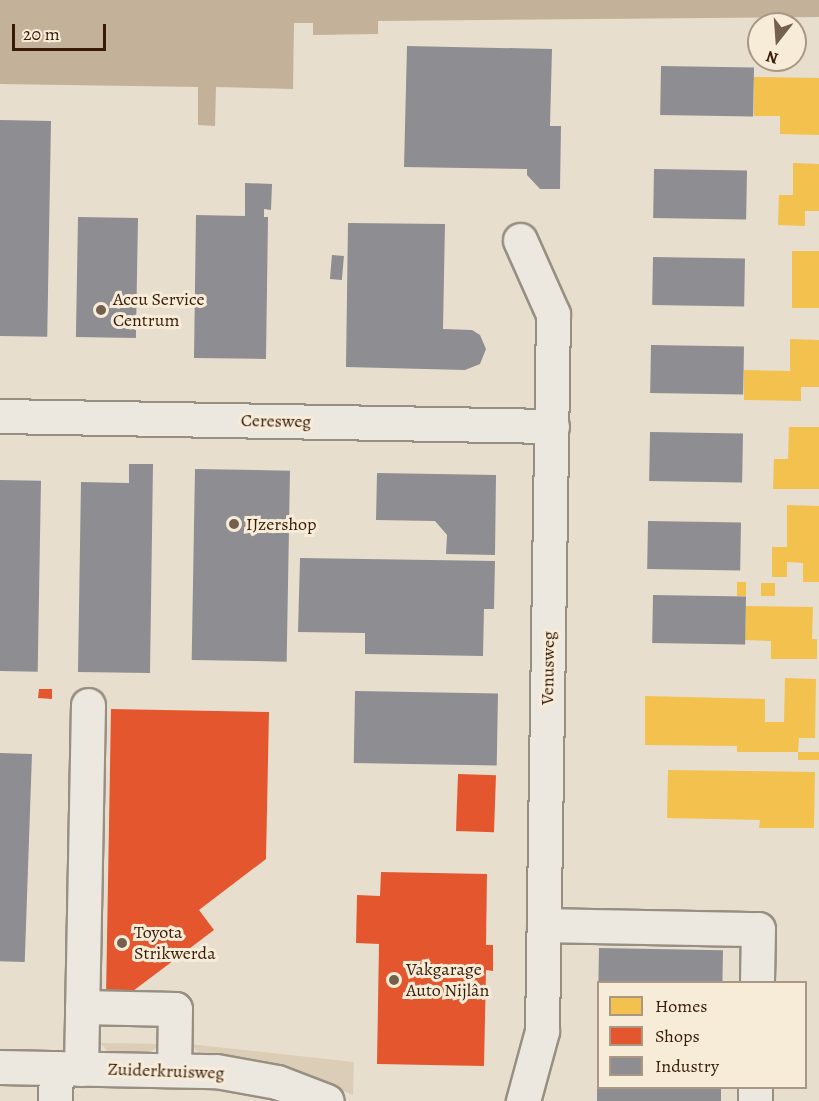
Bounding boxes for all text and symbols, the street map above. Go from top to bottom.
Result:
scale bar [15,12,110,50]
north arrow [747,12,807,72]
text: 20 m [23,22,60,46]
text: N [764,45,781,70]
place label: Accu Service Centrum [113,289,204,332]
marker: Accu Service Centrum [94,303,108,317]
street label: Ceresweg [241,410,311,432]
place label: IJzershop [246,513,317,535]
marker: IJzershop [227,517,241,531]
street label: Venusweg [537,631,559,705]
place label: Toyota Strikwerda [134,922,216,964]
marker: Toyota Strikwerda [115,936,129,950]
place label: Vakgarage Auto Nijlân [406,959,489,1002]
marker: Vakgarage Auto Nijlân [387,973,401,987]
legend [597,981,807,1089]
text: Homes [655,994,707,1018]
text: Shops [655,1024,700,1048]
text: Industry [655,1054,719,1078]
street label: Zuiderkruisweg [107,1058,225,1084]

